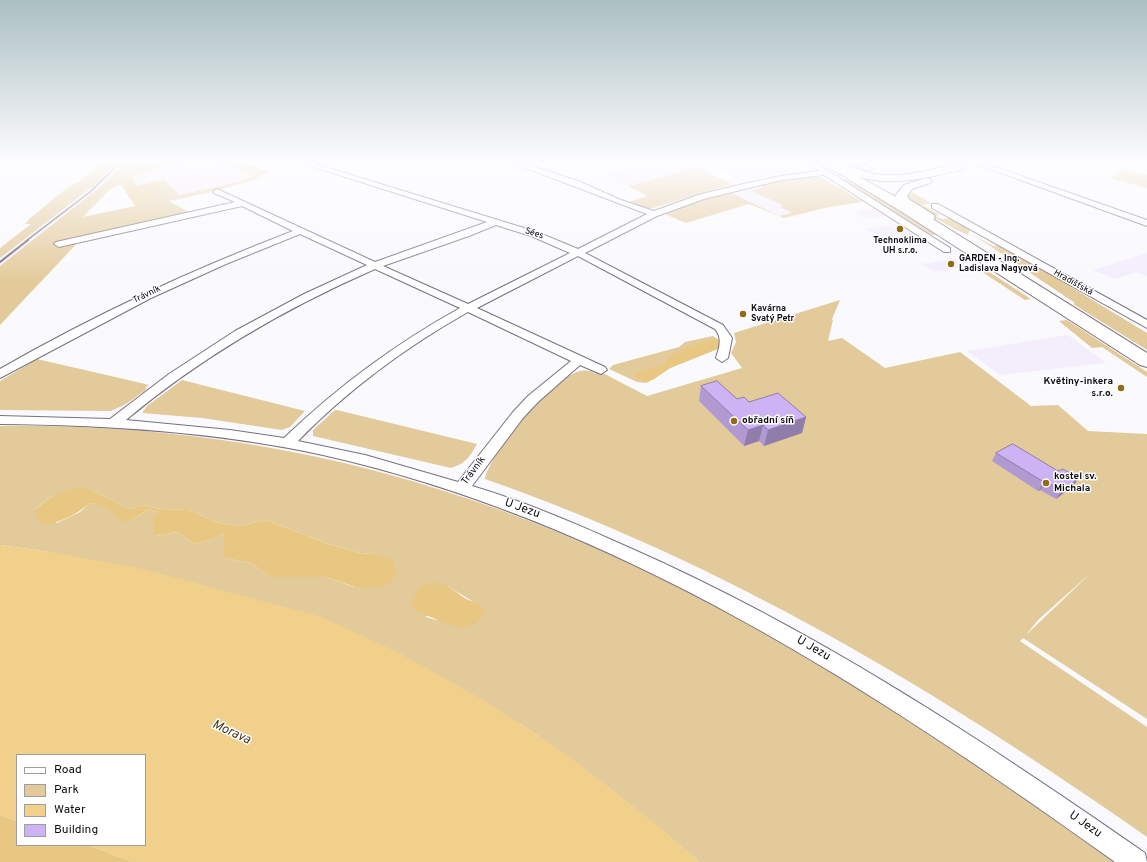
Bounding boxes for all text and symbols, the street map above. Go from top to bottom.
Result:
marker: Technoklima UH s.r.o. [895,224,905,234]
street label: Sées [523,226,545,242]
place label: Technoklima UH s.r.o. [873,236,927,257]
place label: GARDEN - Ing. Ladislava Nagyová [959,254,1038,275]
marker: GARDEN - Ing. Ladislava Nagyová [946,259,956,269]
street label: Hradišťská [1051,268,1095,298]
street label: Trávník [131,284,163,306]
place label: Kavárna Svatý Petr [751,304,794,325]
marker: Kavárna Svatý Petr [738,309,748,319]
place label: Květiny-inkera s.r.o. [1044,376,1113,400]
marker: Květiny-inkera s.r.o. [1116,383,1126,393]
place label: obřadní síň [742,415,794,427]
marker: obřadní síň [729,416,739,426]
street label: Trávník [459,454,489,488]
place label: kostel sv. Michala [1054,471,1097,494]
marker: kostel sv. Michala [1041,478,1051,488]
street label: U Jezu [502,496,542,522]
street label: U Jezu [793,634,833,664]
water label: Morava [209,717,253,749]
legend [16,754,146,846]
text: Road [54,762,82,778]
text: Park [54,782,79,798]
text: Water [54,802,86,818]
street label: U Jezu [1066,809,1104,841]
text: Building [54,822,98,838]

